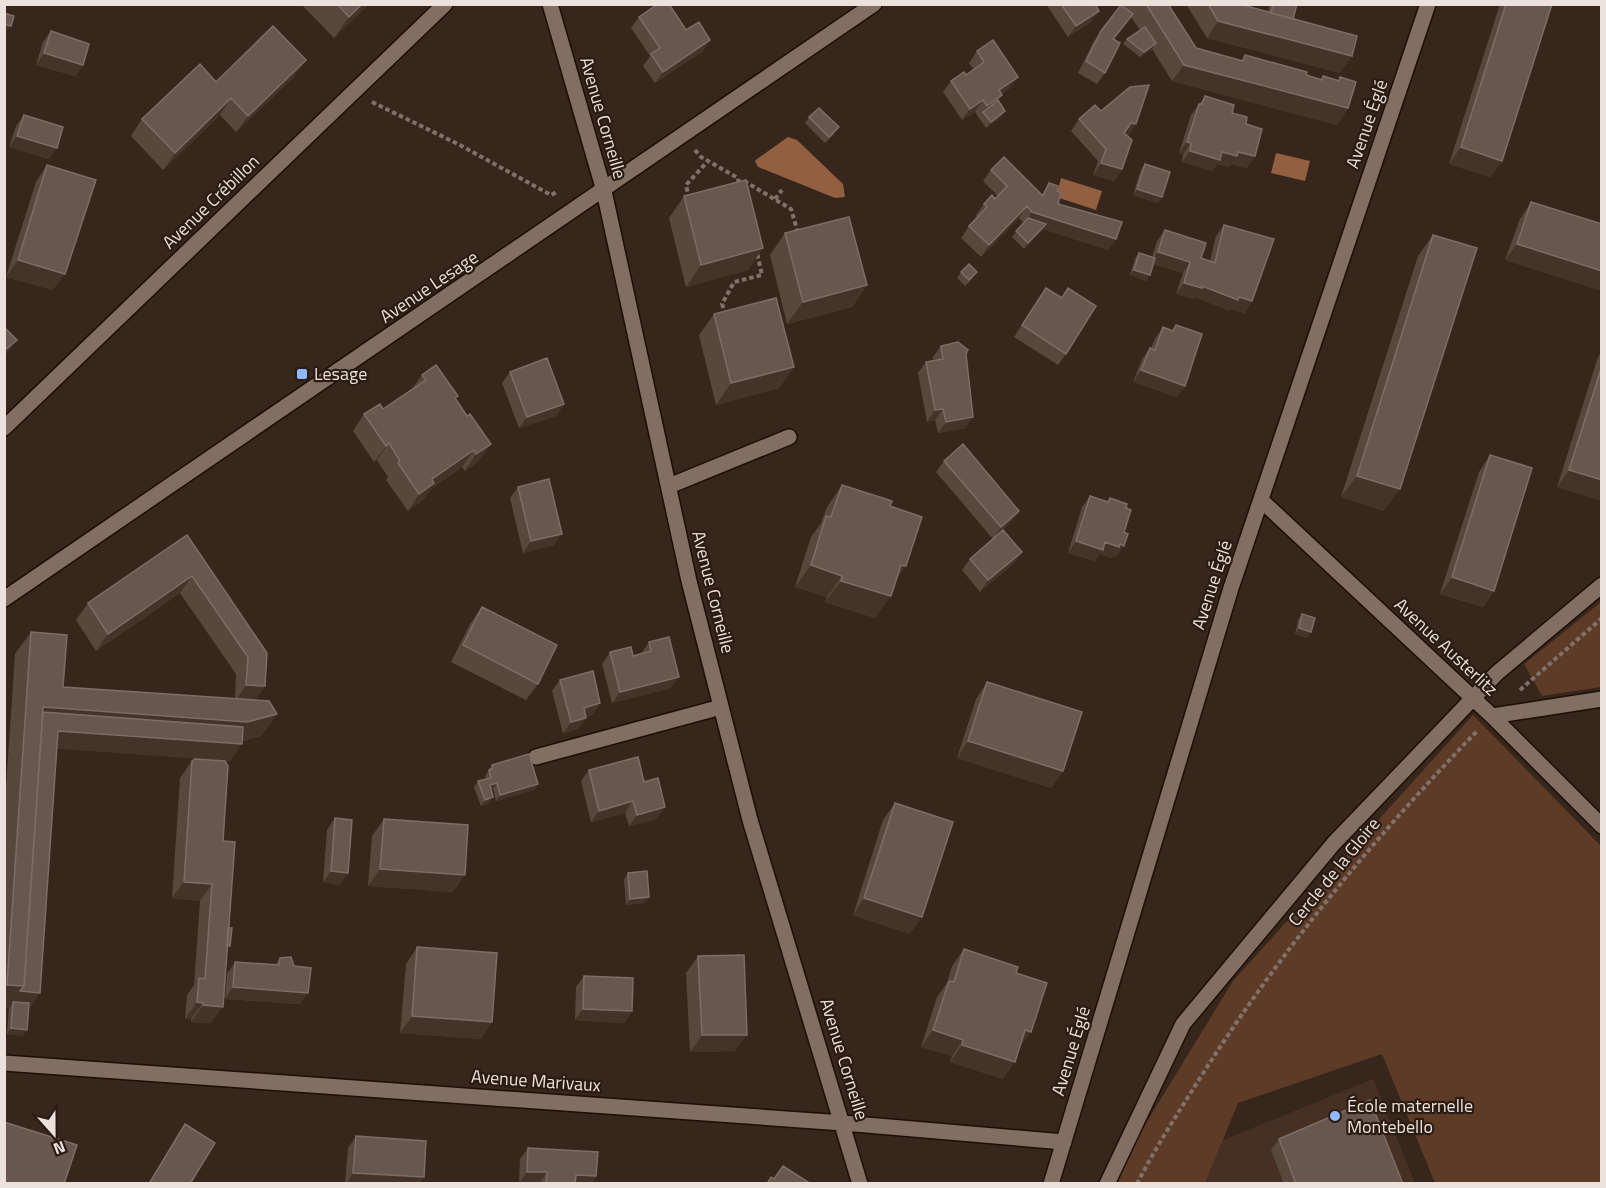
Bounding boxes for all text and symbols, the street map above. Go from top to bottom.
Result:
street label: Avenue Corneille [573,54,634,182]
street label: Avenue Églé [1339,76,1394,172]
street label: Avenue Crébillon [156,148,265,255]
street label: Avenue Lesage [374,244,483,330]
place label: Lesage [314,360,367,387]
marker: Lesage [295,367,309,381]
street label: Avenue Corneille [685,528,742,656]
street label: Avenue Églé [1184,537,1239,633]
street label: Avenue Austerlitz [1388,591,1504,702]
street label: Cercle de la Gloire [1281,811,1386,932]
street label: Avenue Corneille [813,995,876,1123]
street label: Avenue Églé [1044,1003,1097,1099]
street label: Avenue Marivaux [470,1063,602,1098]
place label: École maternelle Montebello [1347,1092,1473,1140]
north arrow [24,1104,84,1164]
marker: École maternelle Montebello [1328,1109,1342,1123]
text: N [50,1135,69,1161]

